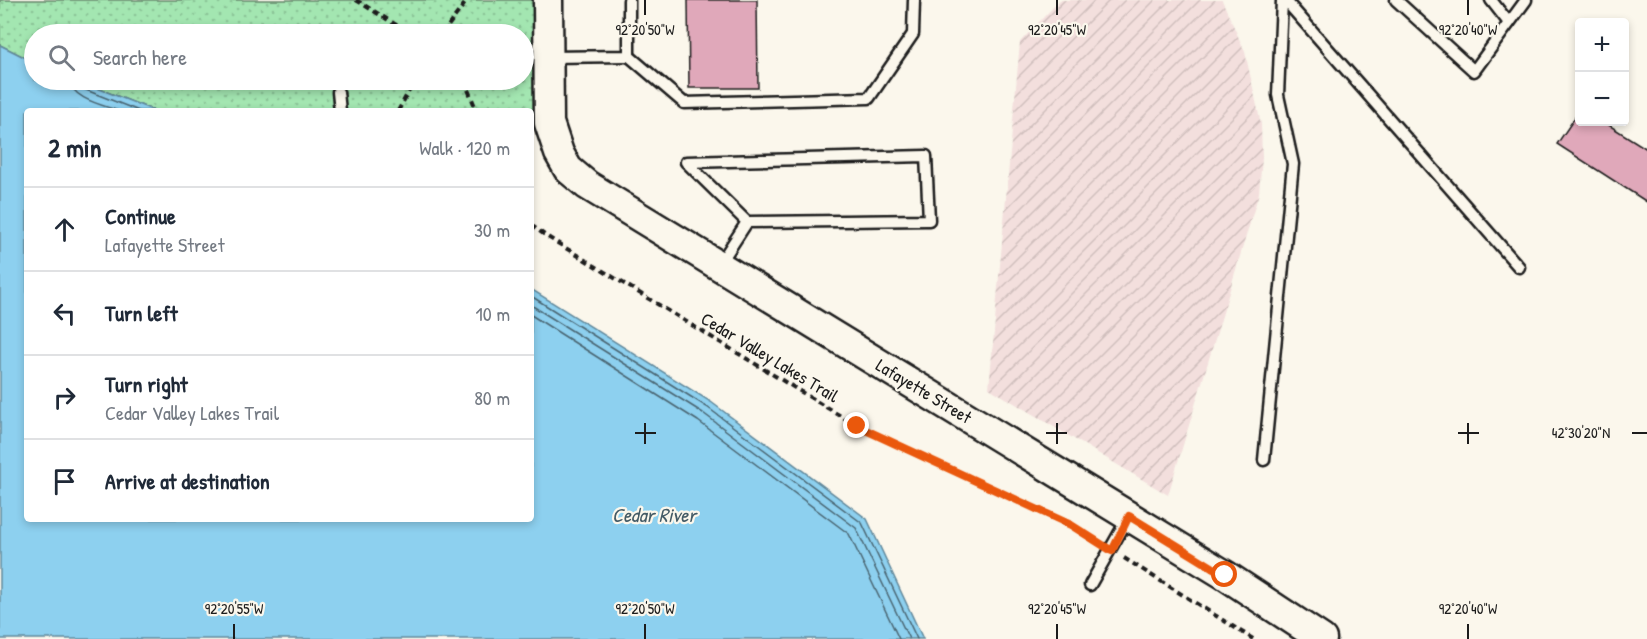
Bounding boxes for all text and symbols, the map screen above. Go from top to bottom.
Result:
map controls [1575,18,1629,126]
button: + [1575,18,1629,72]
text: 92°20'50"W [615,19,675,40]
text: 92°20'45"W [1028,19,1087,40]
text: 92°20'40"W [1439,19,1498,40]
search box [24,24,534,90]
icon: search [45,41,78,74]
text: Search here [93,42,187,72]
button: − [1575,72,1629,126]
text: 2 min [48,130,101,165]
text: Walk · 120 m [419,134,510,161]
text: Continue [105,201,176,231]
icon: ahead [48,213,81,246]
text: 30 m [474,216,510,243]
text: Lafayette Street [105,231,225,258]
icon: left [48,297,81,330]
text: Turn left [105,298,178,328]
text: 10 m [476,300,510,327]
street label: Cedar Valley Lakes Trail [696,306,844,408]
street label: Lafayette Street [871,353,977,430]
text: Turn right [105,369,188,399]
icon: right [48,381,81,414]
text: 80 m [474,384,510,411]
text: Cedar Valley Lakes Trail [105,399,279,426]
route end [843,412,869,438]
text: 42°30'20"N [1552,422,1610,443]
icon: arrive [48,465,81,498]
text: Arrive at destination [105,466,270,496]
water label: Cedar River [612,501,698,528]
route start [1211,561,1237,587]
text: 92°20'55"W [205,598,264,619]
text: 92°20'50"W [615,598,675,619]
text: 92°20'45"W [1028,598,1087,619]
text: 92°20'40"W [1439,598,1498,619]

